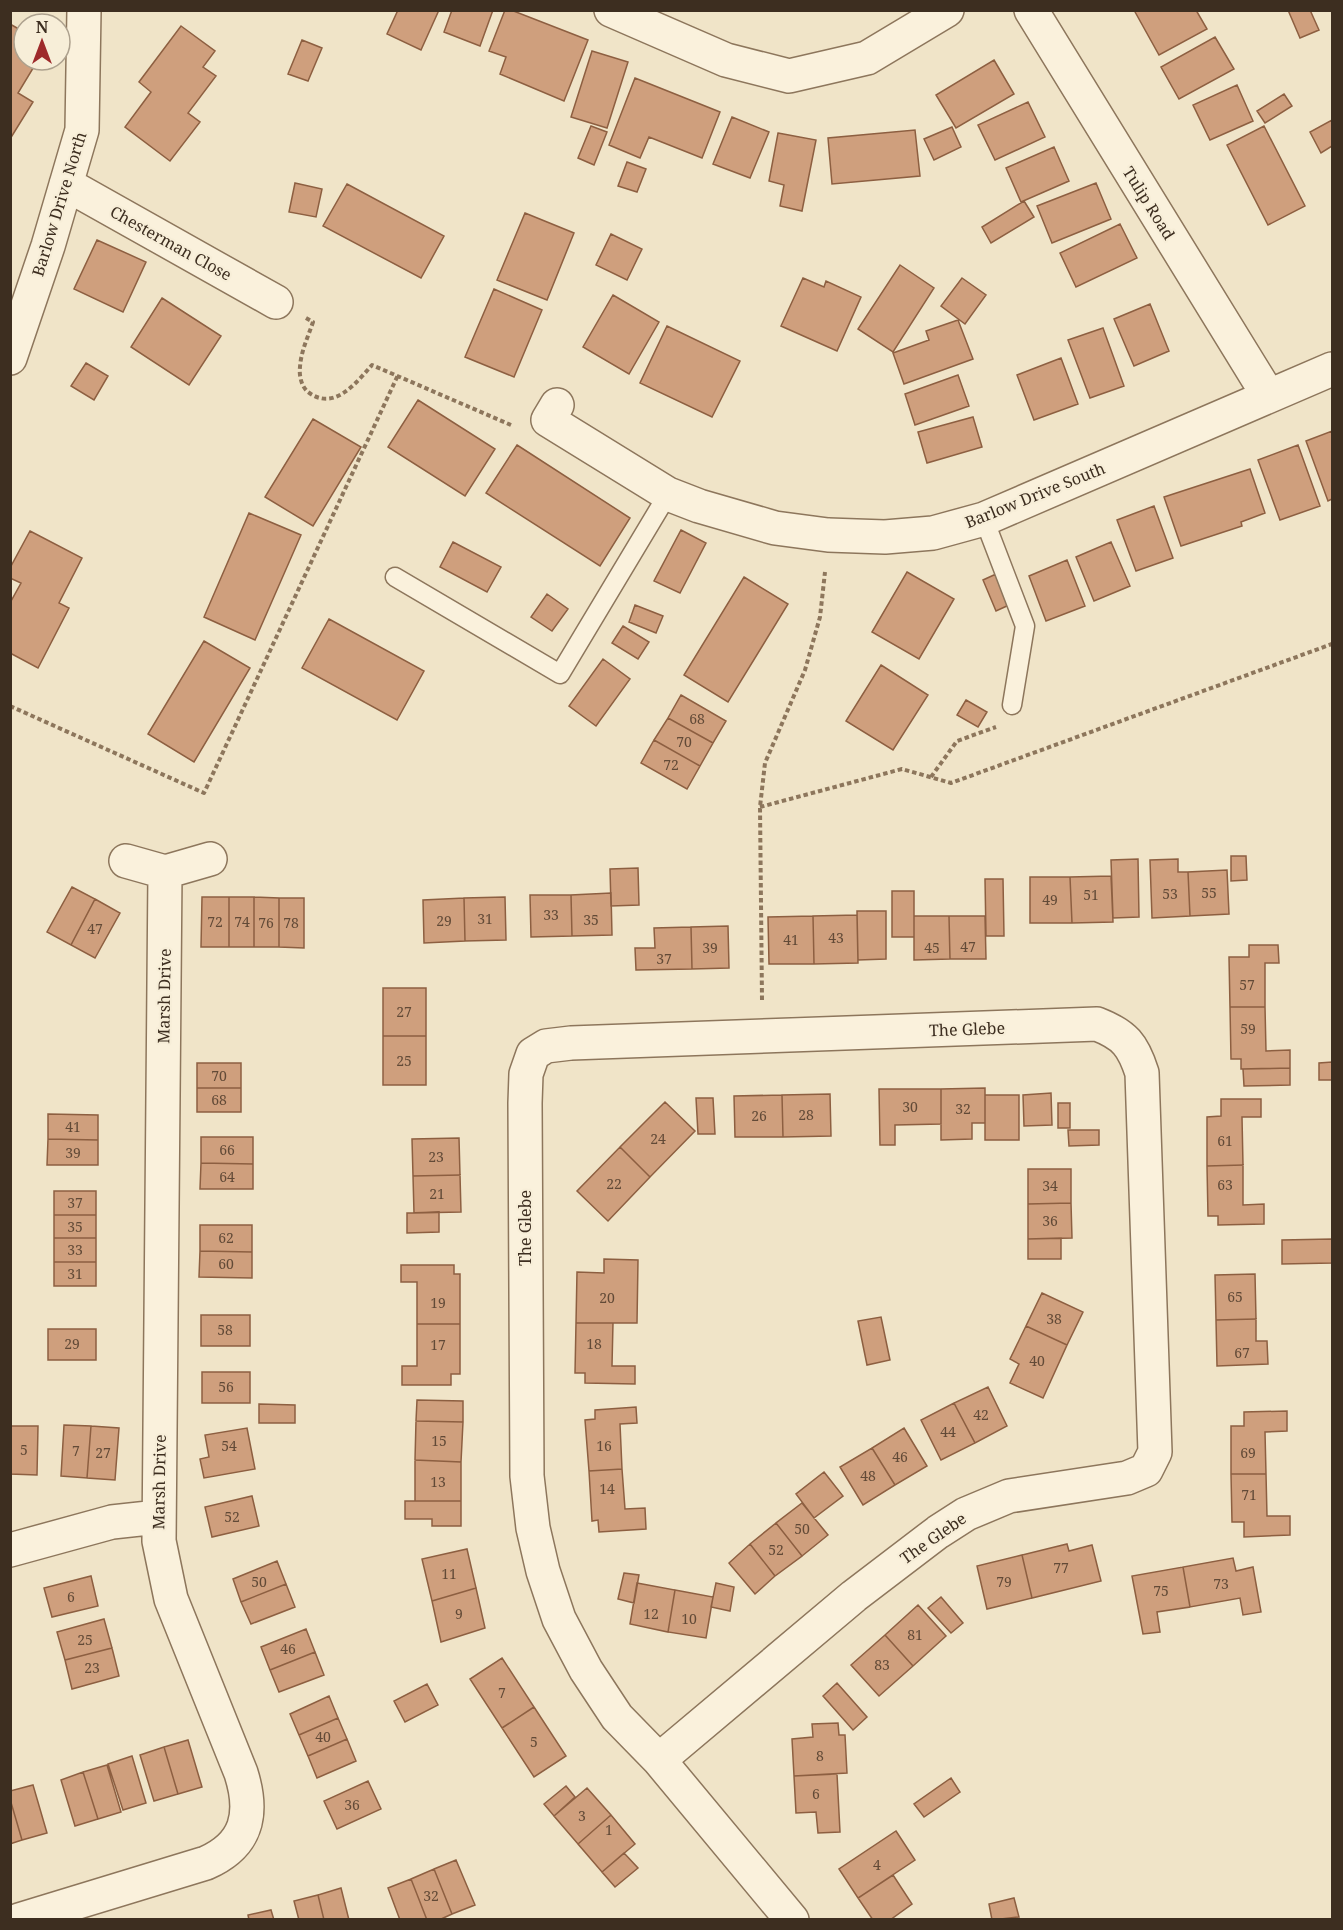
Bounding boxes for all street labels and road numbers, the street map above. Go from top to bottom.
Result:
street label: Barlow Drive North [27,129,91,279]
street label: Tulip Road [1118,162,1180,244]
street label: Chesterman Close [106,200,236,286]
street label: Barlow Drive South [962,457,1108,533]
street label: Marsh Drive [152,948,176,1044]
street label: The Glebe [929,1017,1005,1041]
street label: The Glebe [514,1190,536,1266]
street label: Marsh Drive [147,1434,171,1530]
street label: The Glebe [896,1507,970,1569]

